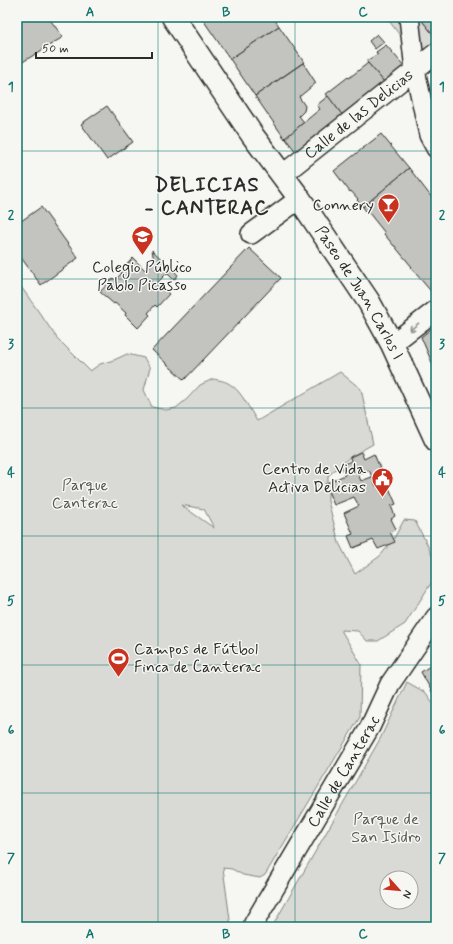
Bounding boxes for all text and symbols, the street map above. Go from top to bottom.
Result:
text: A [86,4,94,21]
text: B [222,4,231,21]
text: C [358,4,368,21]
scale bar [36,34,152,60]
text: 50 m [42,41,69,57]
street label: Calle de las Delicias [300,64,418,164]
text: 1 [8,79,14,96]
text: 1 [439,79,445,96]
district label: DELICIAS - CANTERAC [144,172,270,222]
bar icon: Connery [376,192,402,225]
place label: Connery [313,195,374,216]
text: 2 [8,207,15,224]
text: 2 [439,207,446,224]
street label: Paseo de Juan Carlos I [310,222,408,363]
school or university icon: Colegio Público Pablo Picasso [129,224,155,257]
place label: Colegio Público Pablo Picasso [92,257,192,296]
one-way arrow [409,323,420,331]
text: 3 [8,336,14,353]
text: 3 [439,336,445,353]
place label: Centro de Vida Activa Delicias [262,459,366,498]
text: 4 [7,465,15,482]
public building icon: Centro de Vida Activa Delicias [369,465,395,498]
text: 4 [438,465,446,482]
park label: Parque Canterac [52,475,118,514]
text: 5 [7,593,15,610]
text: 5 [438,593,446,610]
place label: Campos de Fútbol Finca de Canterac [134,639,261,678]
sports icon: Campos de Fútbol Finca de Canterac [106,645,132,678]
street label: Calle de Canterac [302,712,384,831]
text: 6 [8,722,15,739]
text: 6 [439,722,446,739]
park label: Parque de San Isidro [351,809,421,848]
text: 7 [7,850,15,867]
text: 7 [438,850,446,867]
north arrow [379,870,419,910]
text: N [399,888,415,901]
text: A [86,926,94,943]
text: B [222,926,231,943]
text: C [358,926,368,943]

